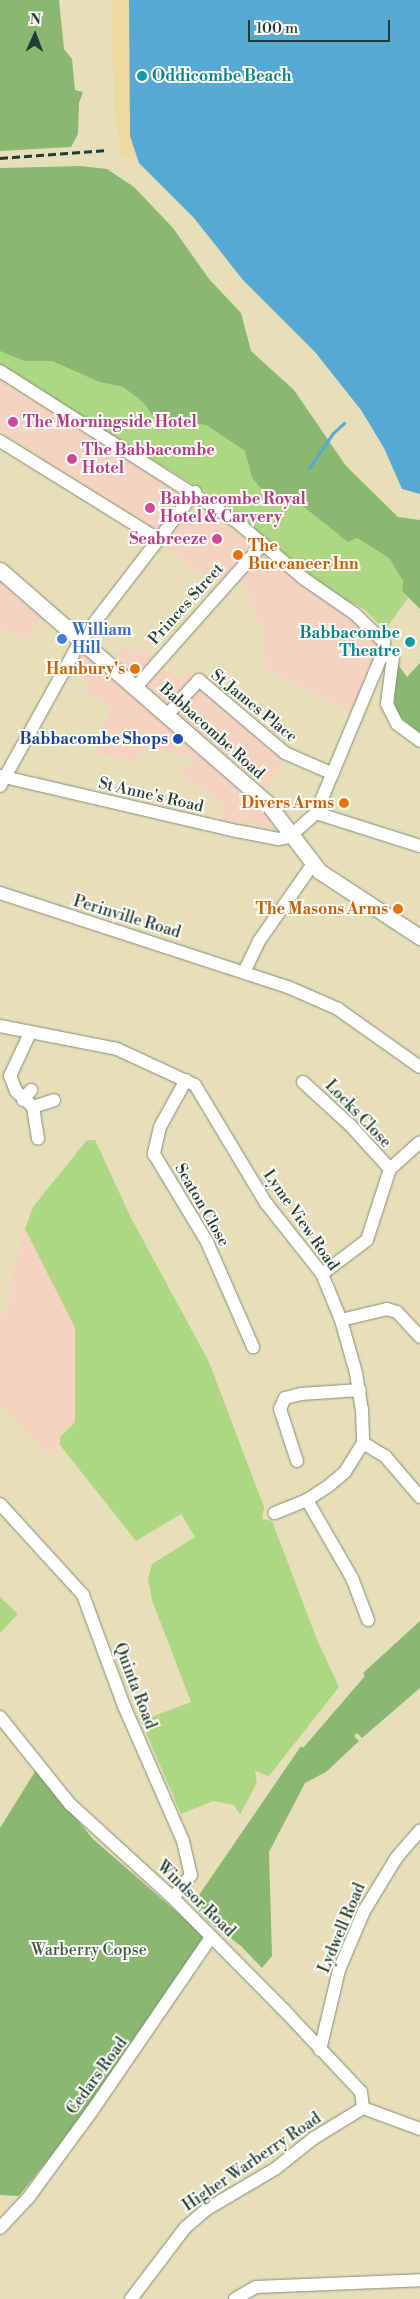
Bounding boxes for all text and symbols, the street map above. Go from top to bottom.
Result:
north arrow [10,10,60,60]
scale bar [250,10,392,42]
text: N [30,11,41,29]
text: 100 m [256,19,298,38]
place label: Oddicombe Beach [152,66,291,86]
marker: Oddicombe Beach [136,70,148,82]
place label: The Morningside Hotel [23,412,197,432]
marker: The Morningside Hotel [7,416,19,428]
place label: The Babbacombe Hotel [82,440,215,478]
marker: The Babbacombe Hotel [66,453,78,465]
place label: Babbacombe Royal Hotel & Carvery [160,489,306,527]
marker: Babbacombe Royal Hotel & Carvery [144,502,156,514]
place label: Seabreeze [129,529,207,549]
marker: Seabreeze [211,533,223,545]
place label: The Buccaneer Inn [248,536,359,574]
marker: The Buccaneer Inn [232,549,244,561]
street label: Princes Street [144,559,228,649]
place label: William Hill [72,620,132,658]
place label: Babbacombe Theatre [300,623,400,661]
marker: William Hill [56,633,68,645]
marker: Babbacombe Theatre [404,636,416,648]
place label: Hanbury's [46,659,125,679]
marker: Hanbury's [129,663,141,675]
street label: St James Place [207,665,301,747]
street label: Babbacombe Road [156,679,268,783]
place label: Babbacombe Shops [20,729,168,749]
marker: Babbacombe Shops [172,733,184,745]
street label: St Anne's Road [97,774,205,816]
place label: Divers Arms [241,793,334,813]
marker: Divers Arms [338,797,350,809]
street label: Perinville Road [71,892,183,942]
place label: The Masons Arms [255,899,388,919]
marker: The Masons Arms [392,903,404,915]
street label: Locks Close [321,1076,395,1152]
street label: Seaton Close [171,1160,233,1250]
street label: Lyme View Road [259,1166,343,1274]
street label: Quinta Road [110,1640,160,1732]
street label: Windsor Road [153,1857,239,1941]
street label: Lydwell Road [314,1880,370,1976]
park label: Warberry Copse [31,1940,147,1960]
street label: Cedars Road [63,2034,131,2118]
street label: Higher Warberry Road [179,2109,325,2215]

